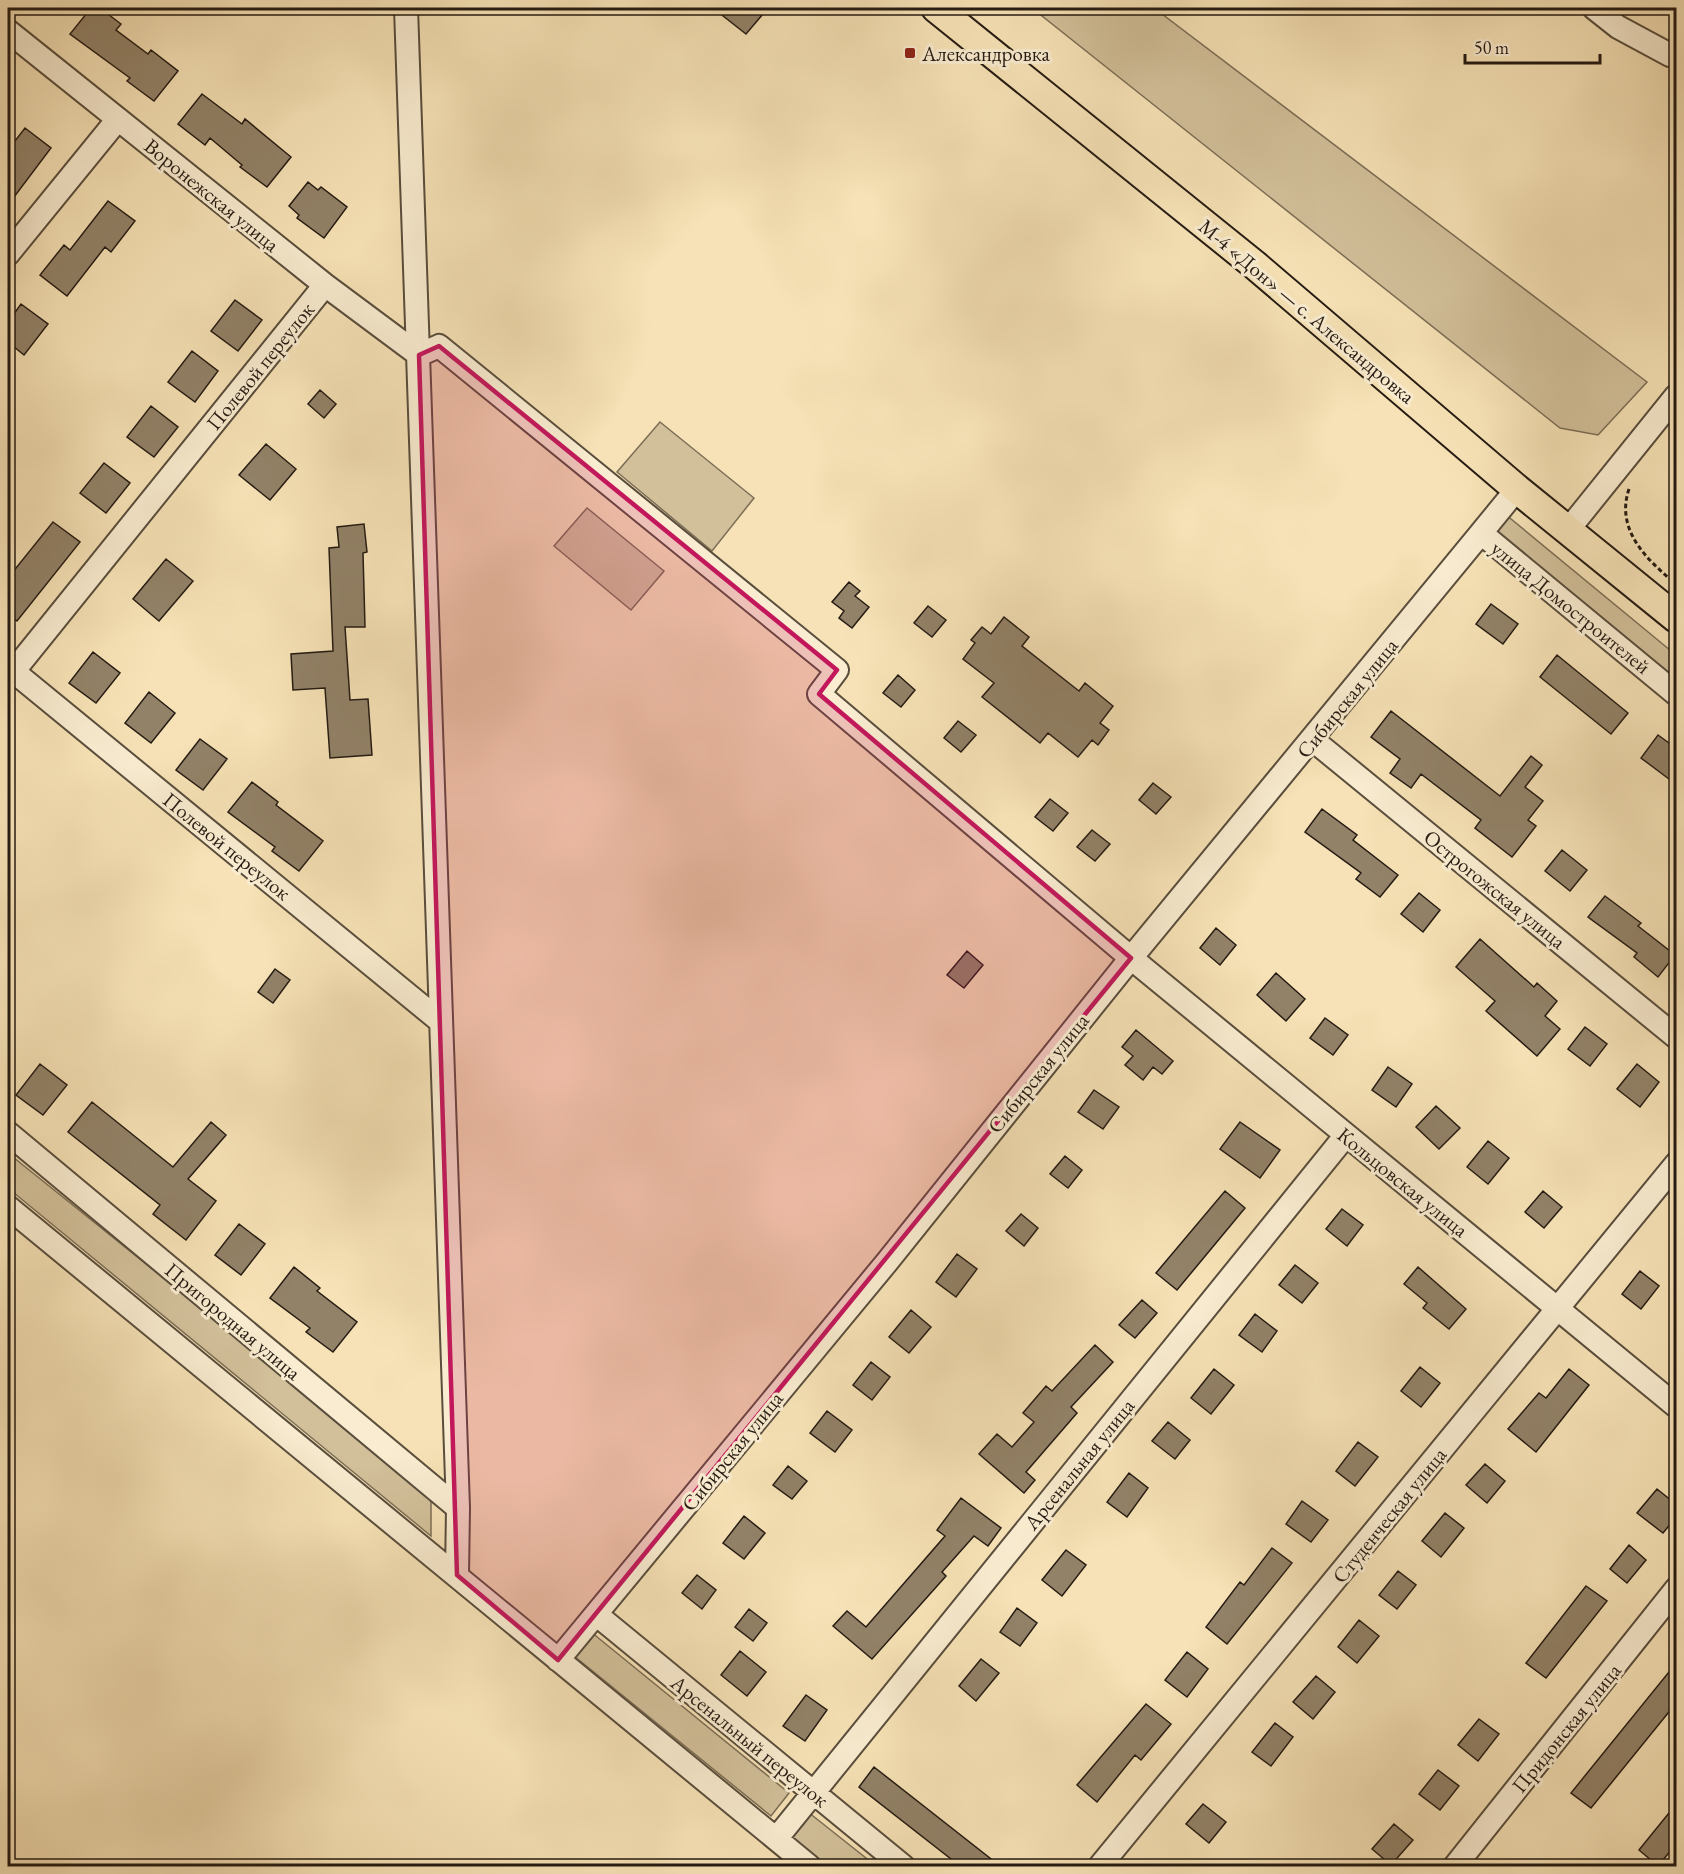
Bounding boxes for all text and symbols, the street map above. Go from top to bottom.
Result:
scale bar [1465,27,1600,65]
text: 50 m [1474,36,1509,59]
place label: Александровка [921,40,1050,67]
marker: Александровка [903,46,917,60]
street label: Воронежская улица [139,132,286,258]
street label: М-4 «Дон» — с. Александровка [1193,213,1421,410]
street label: Полевой переулок [200,296,320,436]
street label: улица Домостроителей [1486,534,1656,680]
street label: Сибирская улица [1290,632,1404,764]
street label: Полевой переулок [157,786,297,906]
street label: Острогожская улица [1418,823,1572,955]
street label: Сибирская улица [981,1007,1095,1139]
street label: Кольцовская улица [1332,1121,1474,1243]
street label: Пригородная улица [159,1256,307,1386]
street label: Сибирская улица [675,1385,789,1517]
street label: Арсенальная улица [1017,1392,1141,1536]
street label: Студенческая улица [1326,1441,1452,1588]
street label: Придонская улица [1505,1657,1627,1798]
street label: Арсенальный переулок [665,1668,834,1813]

